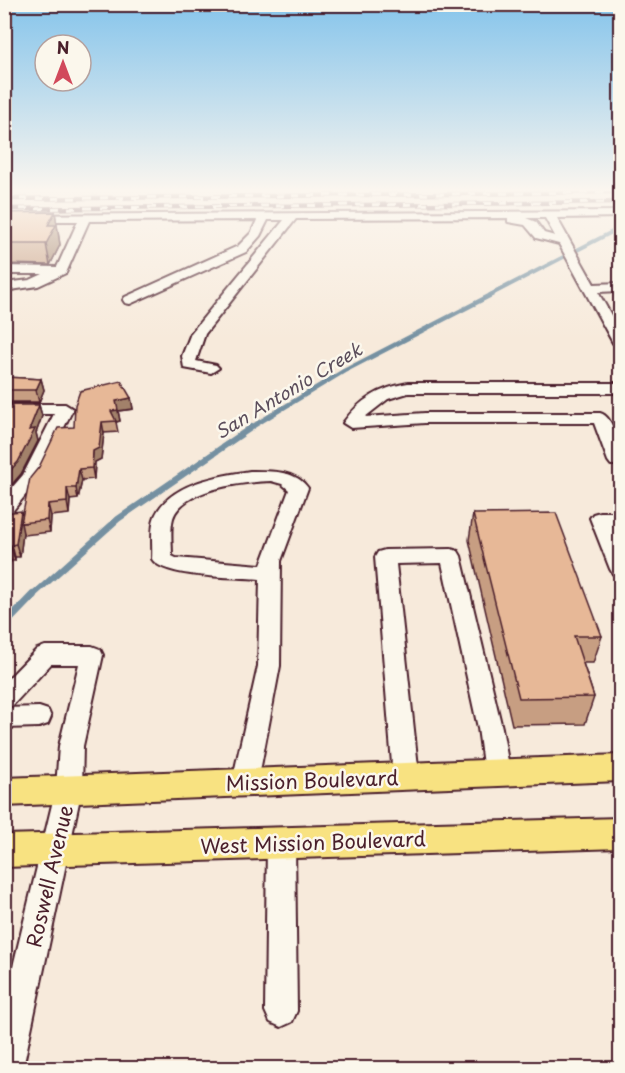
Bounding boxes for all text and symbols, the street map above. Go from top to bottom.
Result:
north arrow [33,33,93,93]
text: N [57,35,69,59]
water label: San Antonio Creek [209,335,368,445]
street label: Mission Boulevard [225,762,399,798]
street label: Roswell Avenue [18,802,80,950]
street label: West Mission Boulevard [200,823,426,861]

